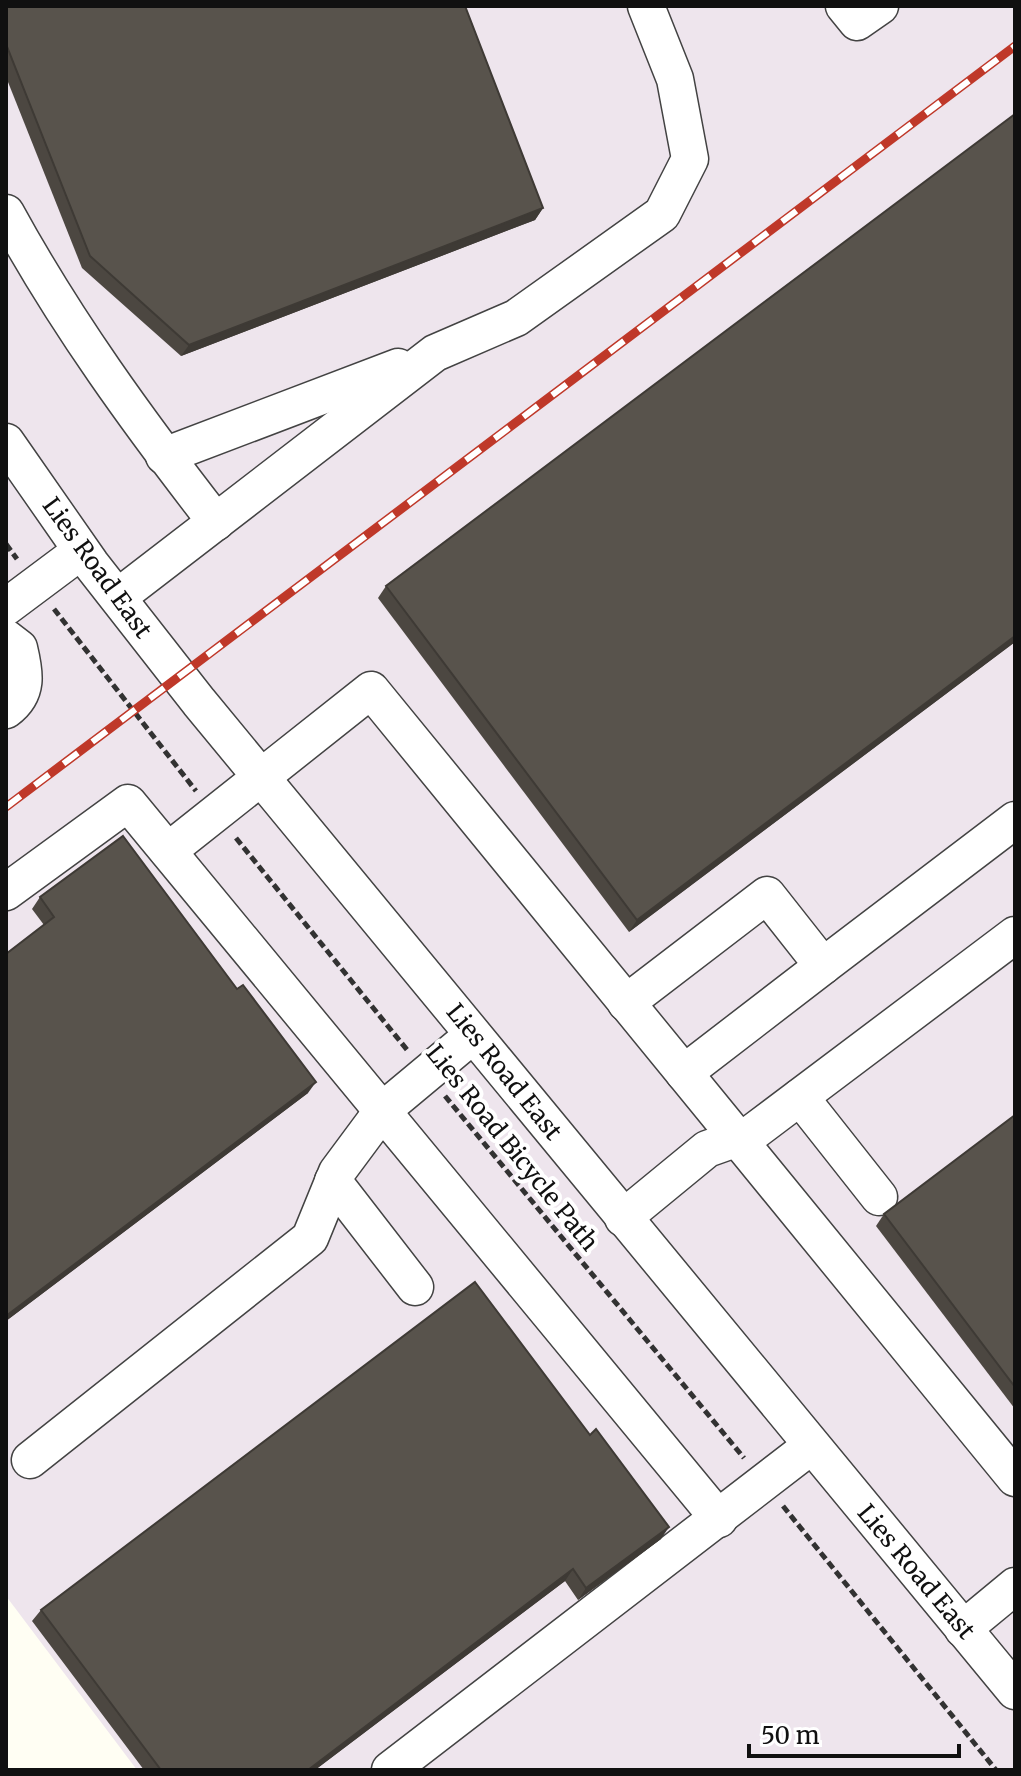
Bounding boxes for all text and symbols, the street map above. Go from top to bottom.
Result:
street label: Lies Road East [36,491,159,645]
street label: Lies Road East [440,997,569,1147]
street label: Lies Road Bicycle Path [420,1038,605,1257]
street label: Lies Road East [851,1498,982,1646]
scale bar [749,1708,959,1758]
text: 50 m [761,1720,820,1751]

